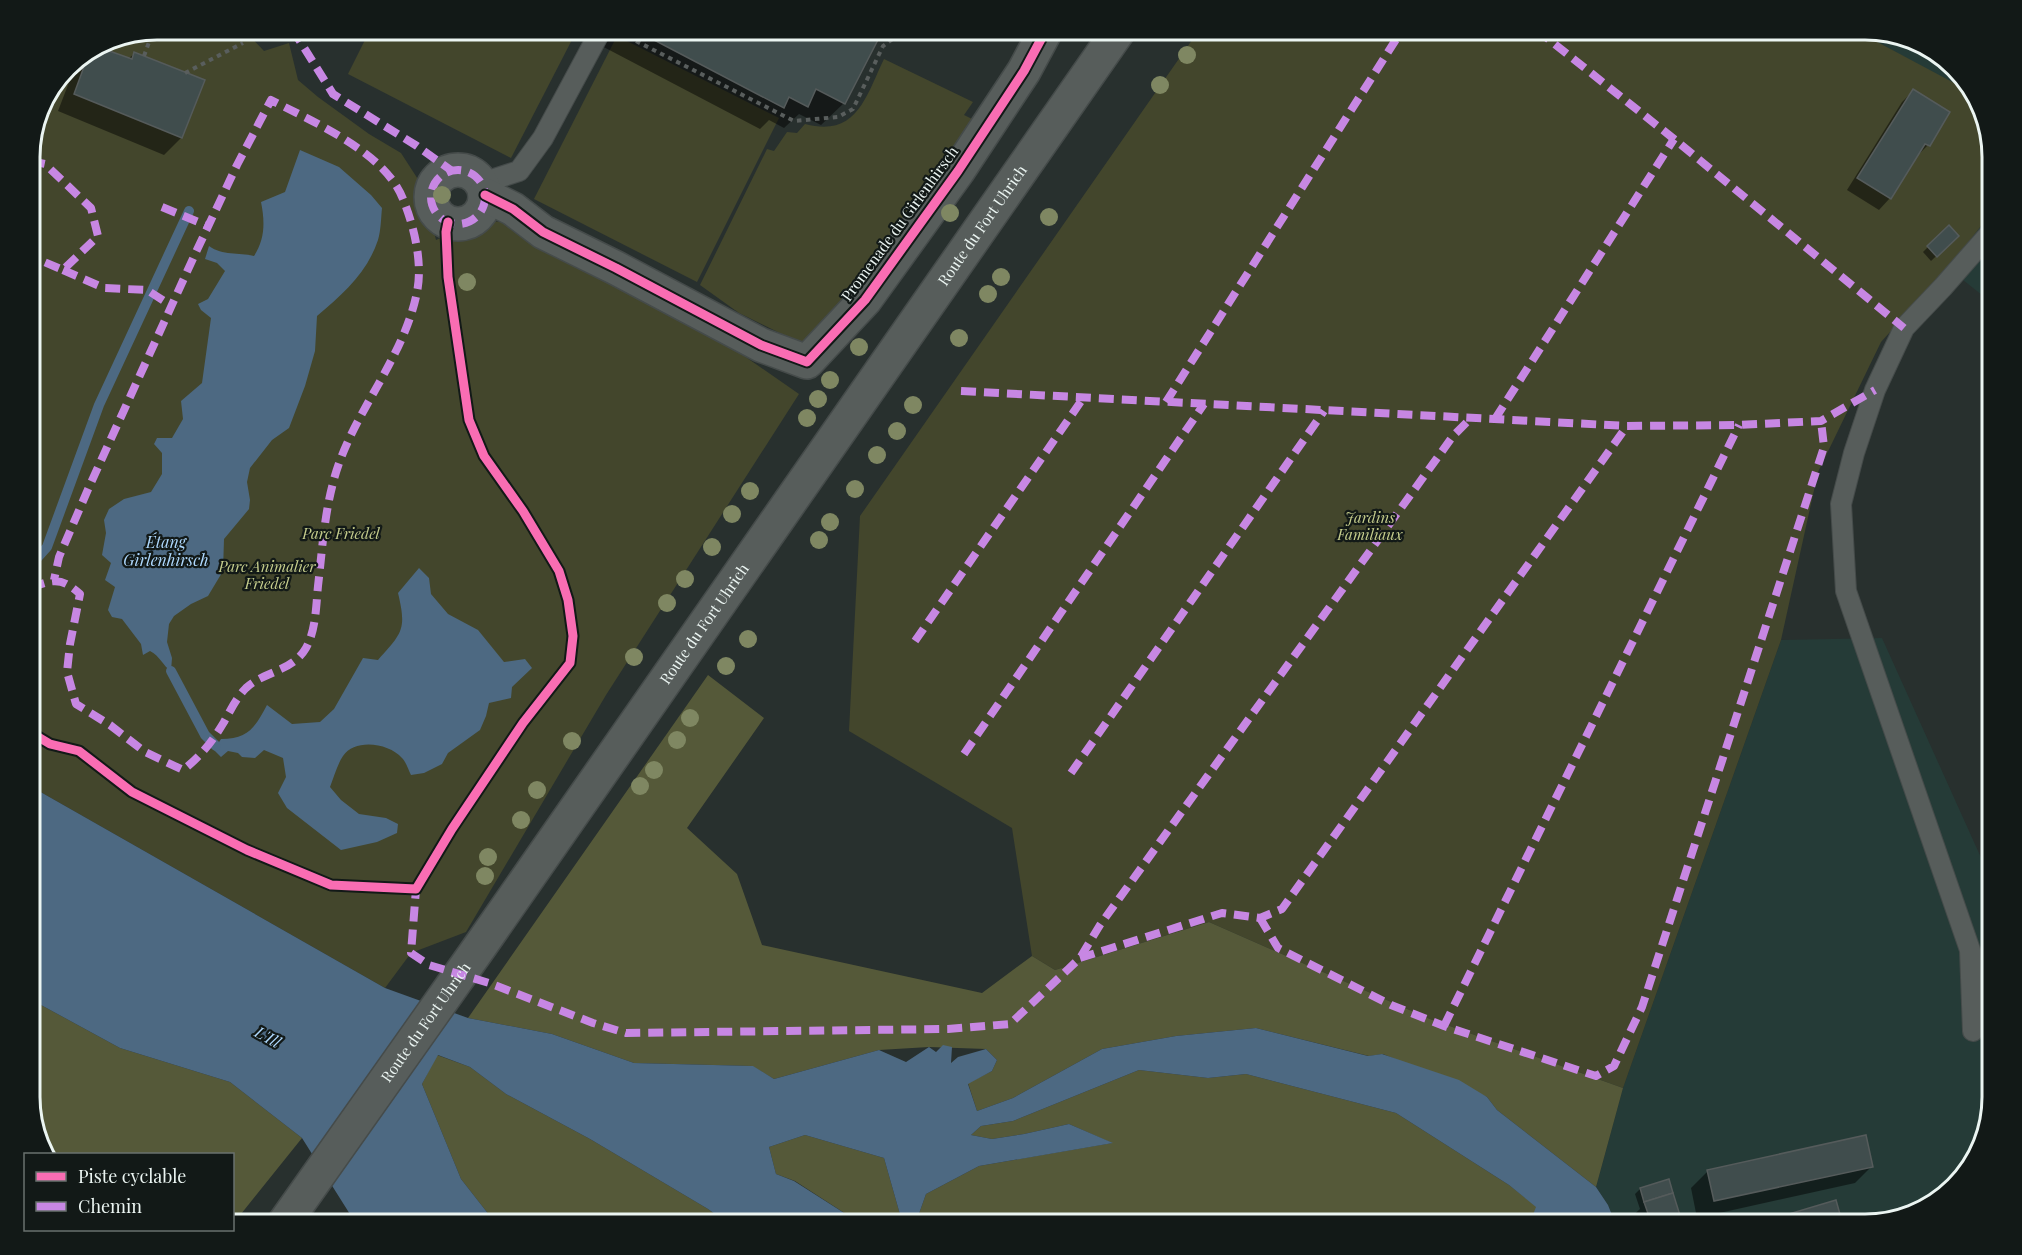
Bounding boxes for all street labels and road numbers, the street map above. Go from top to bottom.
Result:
street label: Promenade du Girlenhirsch [836,142,962,305]
street label: Route du Fort Uhrich [933,161,1031,289]
street label: Route du Fort Uhrich [655,559,753,688]
street label: Route du Fort Uhrich [376,958,475,1086]

